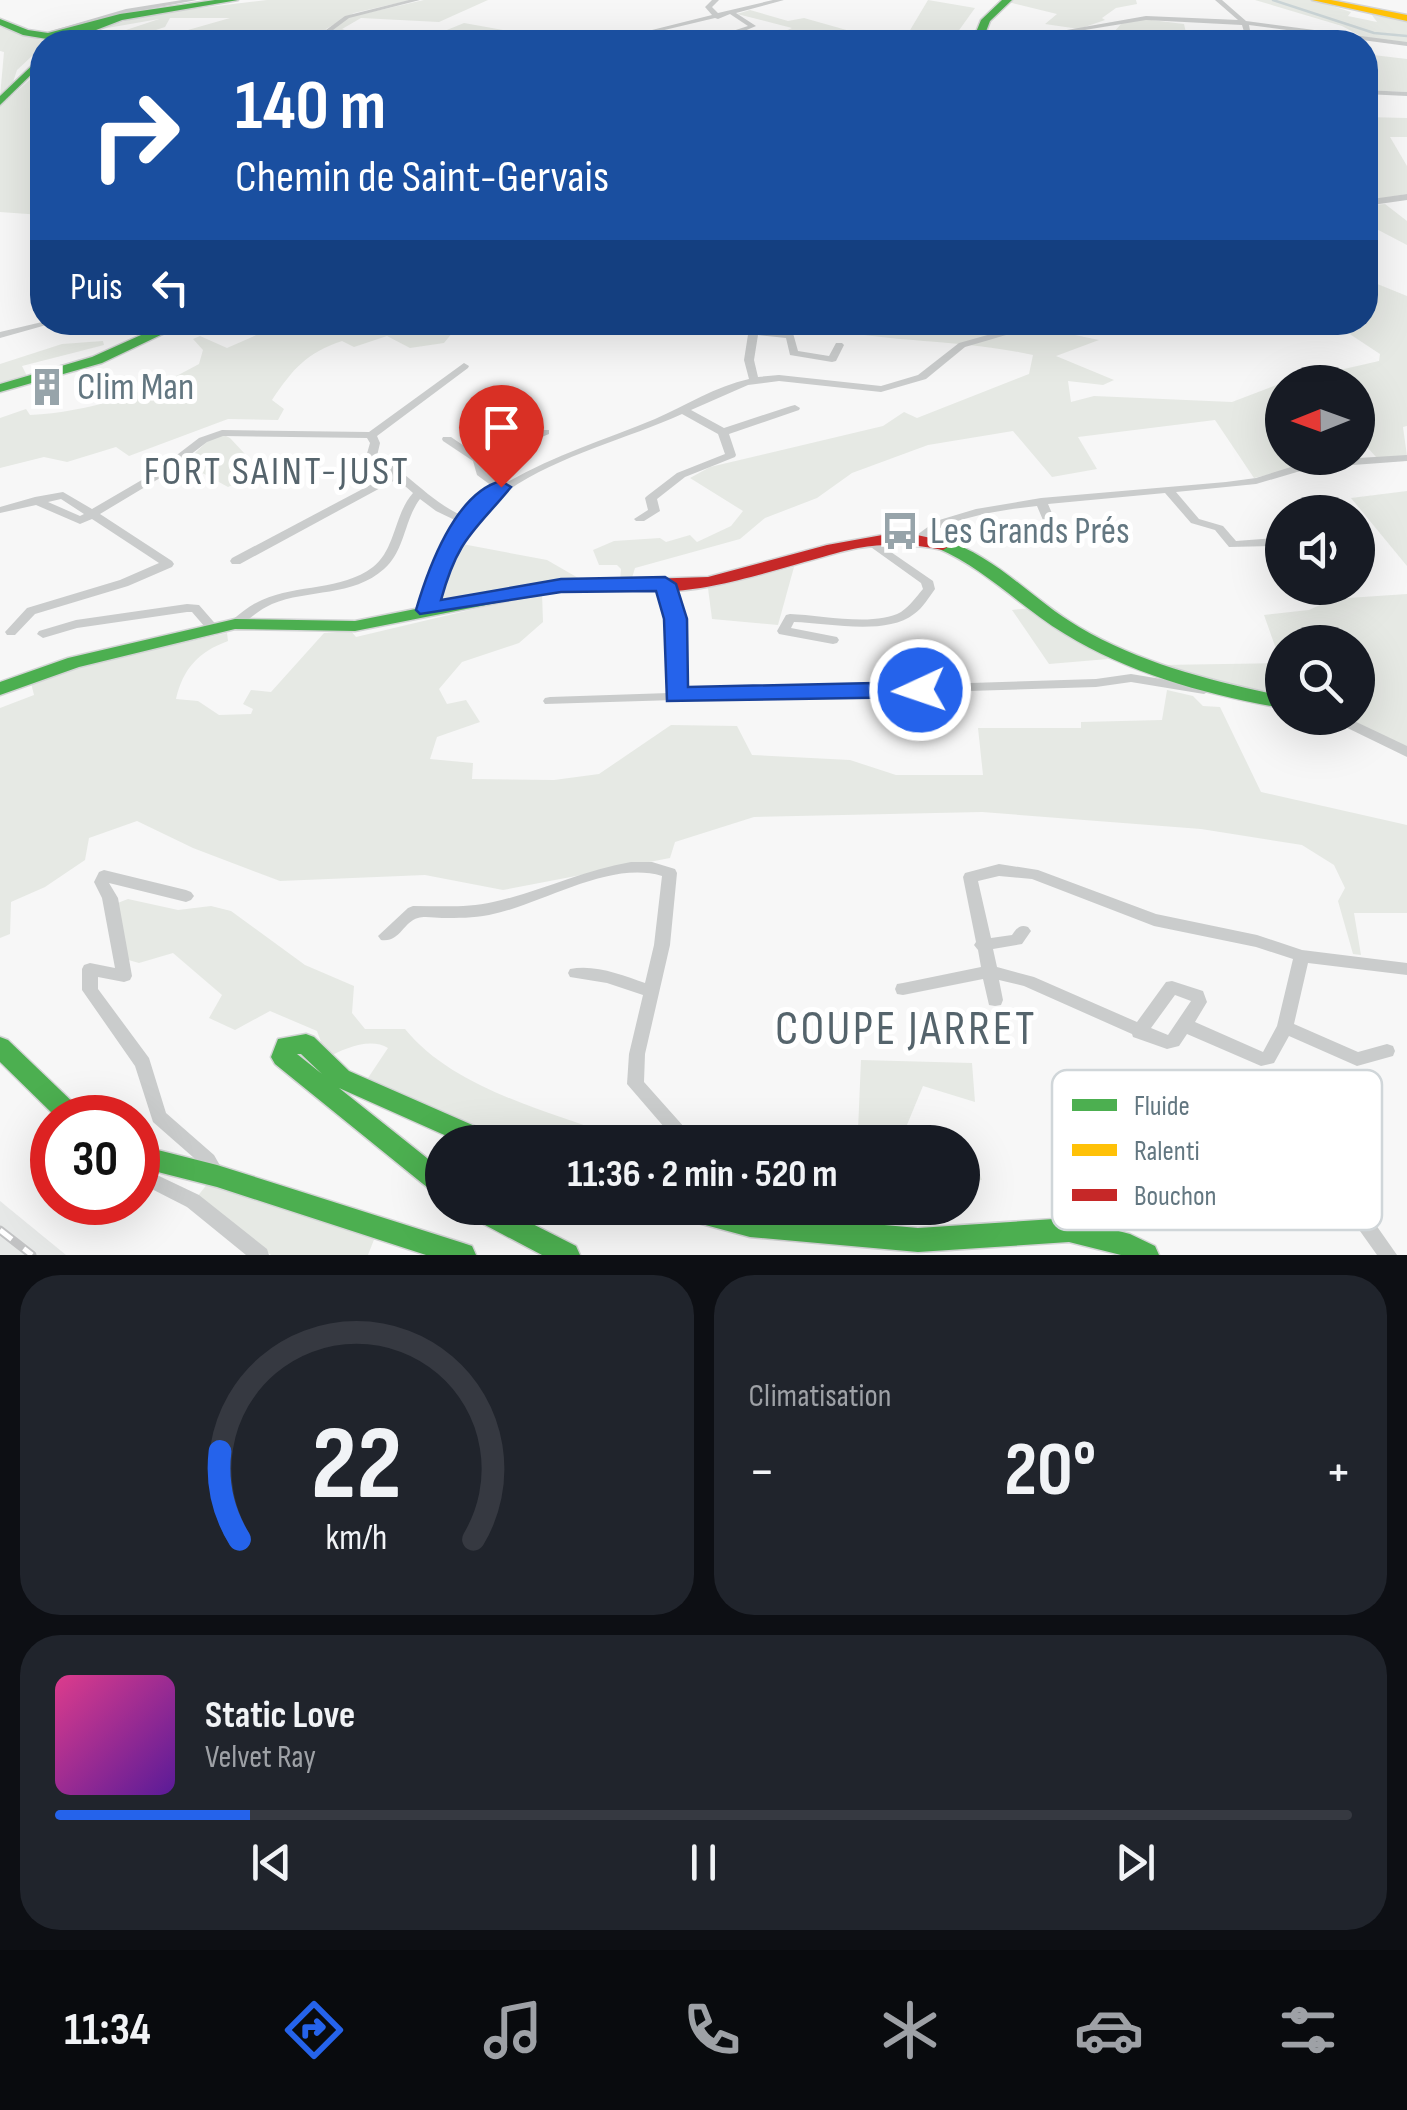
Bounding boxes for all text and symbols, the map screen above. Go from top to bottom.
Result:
text: 140 m [235,65,386,149]
icon: right [70,70,200,200]
text: Chemin de Saint-Gervais [235,150,609,205]
icon: left [143,260,198,315]
text: Puis [70,265,123,310]
place label: Clim Man [77,365,194,410]
north arrow [1265,365,1375,475]
map controls [1265,365,1375,735]
building icon: Clim Man [26,366,68,408]
pin [459,385,544,488]
icon: arrive [474,400,529,455]
district label: FORT SAINT-JUST [144,448,410,496]
button: sound [1265,495,1375,605]
place label: Les Grands Prés [930,509,1130,554]
bus stop icon: Les Grands Prés [879,510,921,552]
button: search [1265,625,1375,735]
position arrow [868,638,972,742]
district label: COUPE JARRET [775,1001,1037,1058]
legend [1052,1070,1382,1230]
text: Fluide [1134,1090,1190,1123]
speed limit sign: 30 [30,1095,160,1225]
text: Ralenti [1134,1135,1200,1168]
text: 11:36 · 2 min · 520 m [568,1152,837,1197]
text: Bouchon [1134,1180,1217,1213]
text: Climatisation [749,1377,892,1416]
text: 22 [311,1403,402,1528]
text: 20° [1004,1426,1096,1517]
text: − [749,1439,775,1506]
text: + [1325,1439,1352,1506]
text: km/h [326,1517,388,1560]
text: Static Love [205,1693,355,1738]
text: Velvet Ray [205,1738,316,1777]
icon: previous [244,1835,299,1890]
icon: pause [676,1835,731,1890]
icon: next [1108,1835,1163,1890]
icon: directions [279,1995,349,2065]
icon: music [478,1995,548,2065]
icon: phone [677,1995,747,2065]
icon: climate [875,1995,945,2065]
icon: car [1074,1995,1144,2065]
icon: filters [1273,1995,1343,2065]
text: 11:34 [64,2003,151,2058]

